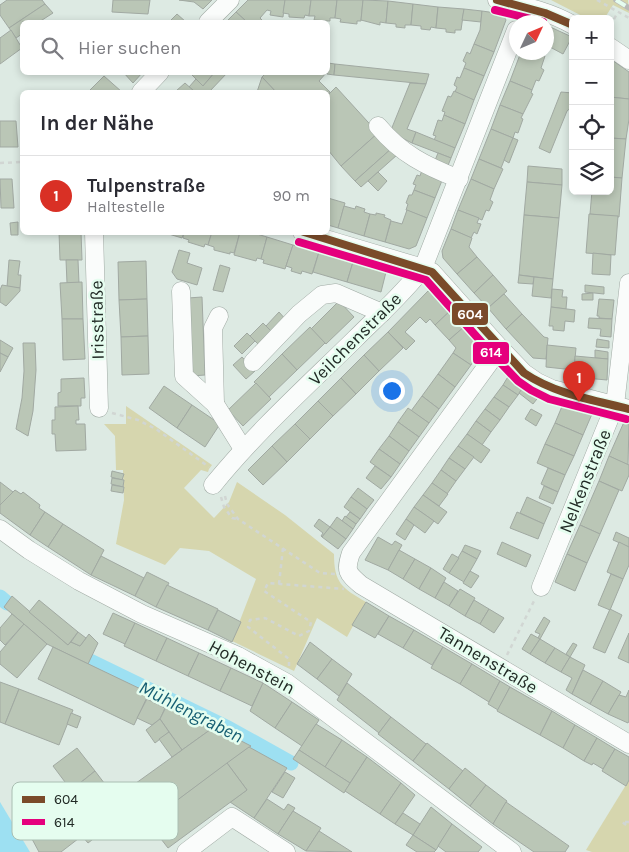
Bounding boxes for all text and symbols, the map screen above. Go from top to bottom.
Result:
north arrow [509,15,554,60]
map controls [569,15,614,195]
button: + [569,15,614,60]
search box [20,20,330,75]
icon: search [38,34,66,62]
text: Hier suchen [78,37,181,59]
button: − [569,60,614,105]
button: locate [569,105,614,150]
text: In der Nähe [40,111,154,135]
button: layers [569,150,614,195]
text: Tulpenstraße [87,175,205,197]
text: 1 [53,186,59,205]
text: 90 m [272,186,310,205]
text: Haltestelle [87,197,165,216]
street label: Irisstraße [85,280,109,360]
street label: Veilchenstraße [304,288,406,390]
line badge: 604 [451,302,489,326]
text: 604 [457,306,484,323]
line badge: 614 [472,341,510,365]
text: 614 [480,344,503,361]
pin: 1 [563,361,595,402]
your location [379,378,405,404]
street label: Nelkenstraße [554,426,616,536]
street label: Tannenstraße [434,622,542,698]
street label: Hohenstein [205,635,299,699]
water label: Mühlengraben [135,676,247,748]
legend [12,782,178,840]
text: 604 [54,791,78,808]
text: 614 [54,814,75,831]

